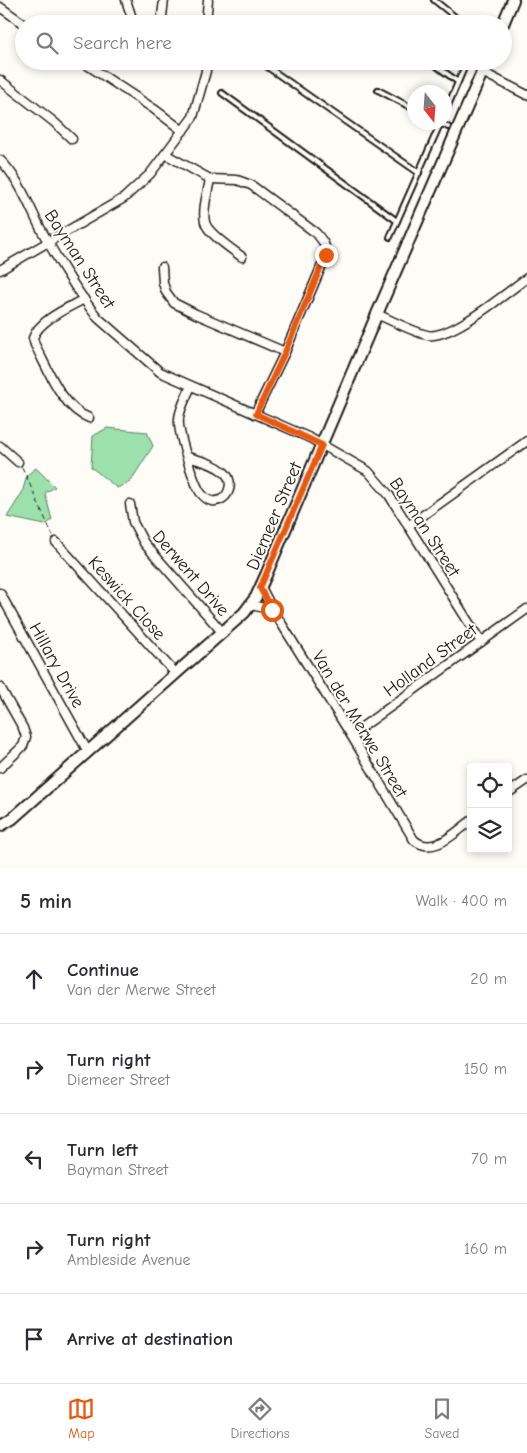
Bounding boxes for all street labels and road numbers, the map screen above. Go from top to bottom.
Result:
street label: Bayman Street [40,206,120,313]
street label: Diemeer Street [242,458,307,573]
street label: Bayman Street [385,474,465,581]
street label: Derwent Drive [148,526,234,621]
street label: Keswick Close [83,552,170,645]
street label: Hillary Drive [25,619,89,712]
street label: Holland Street [380,619,482,701]
street label: Van der Merwe Street [307,647,412,802]

